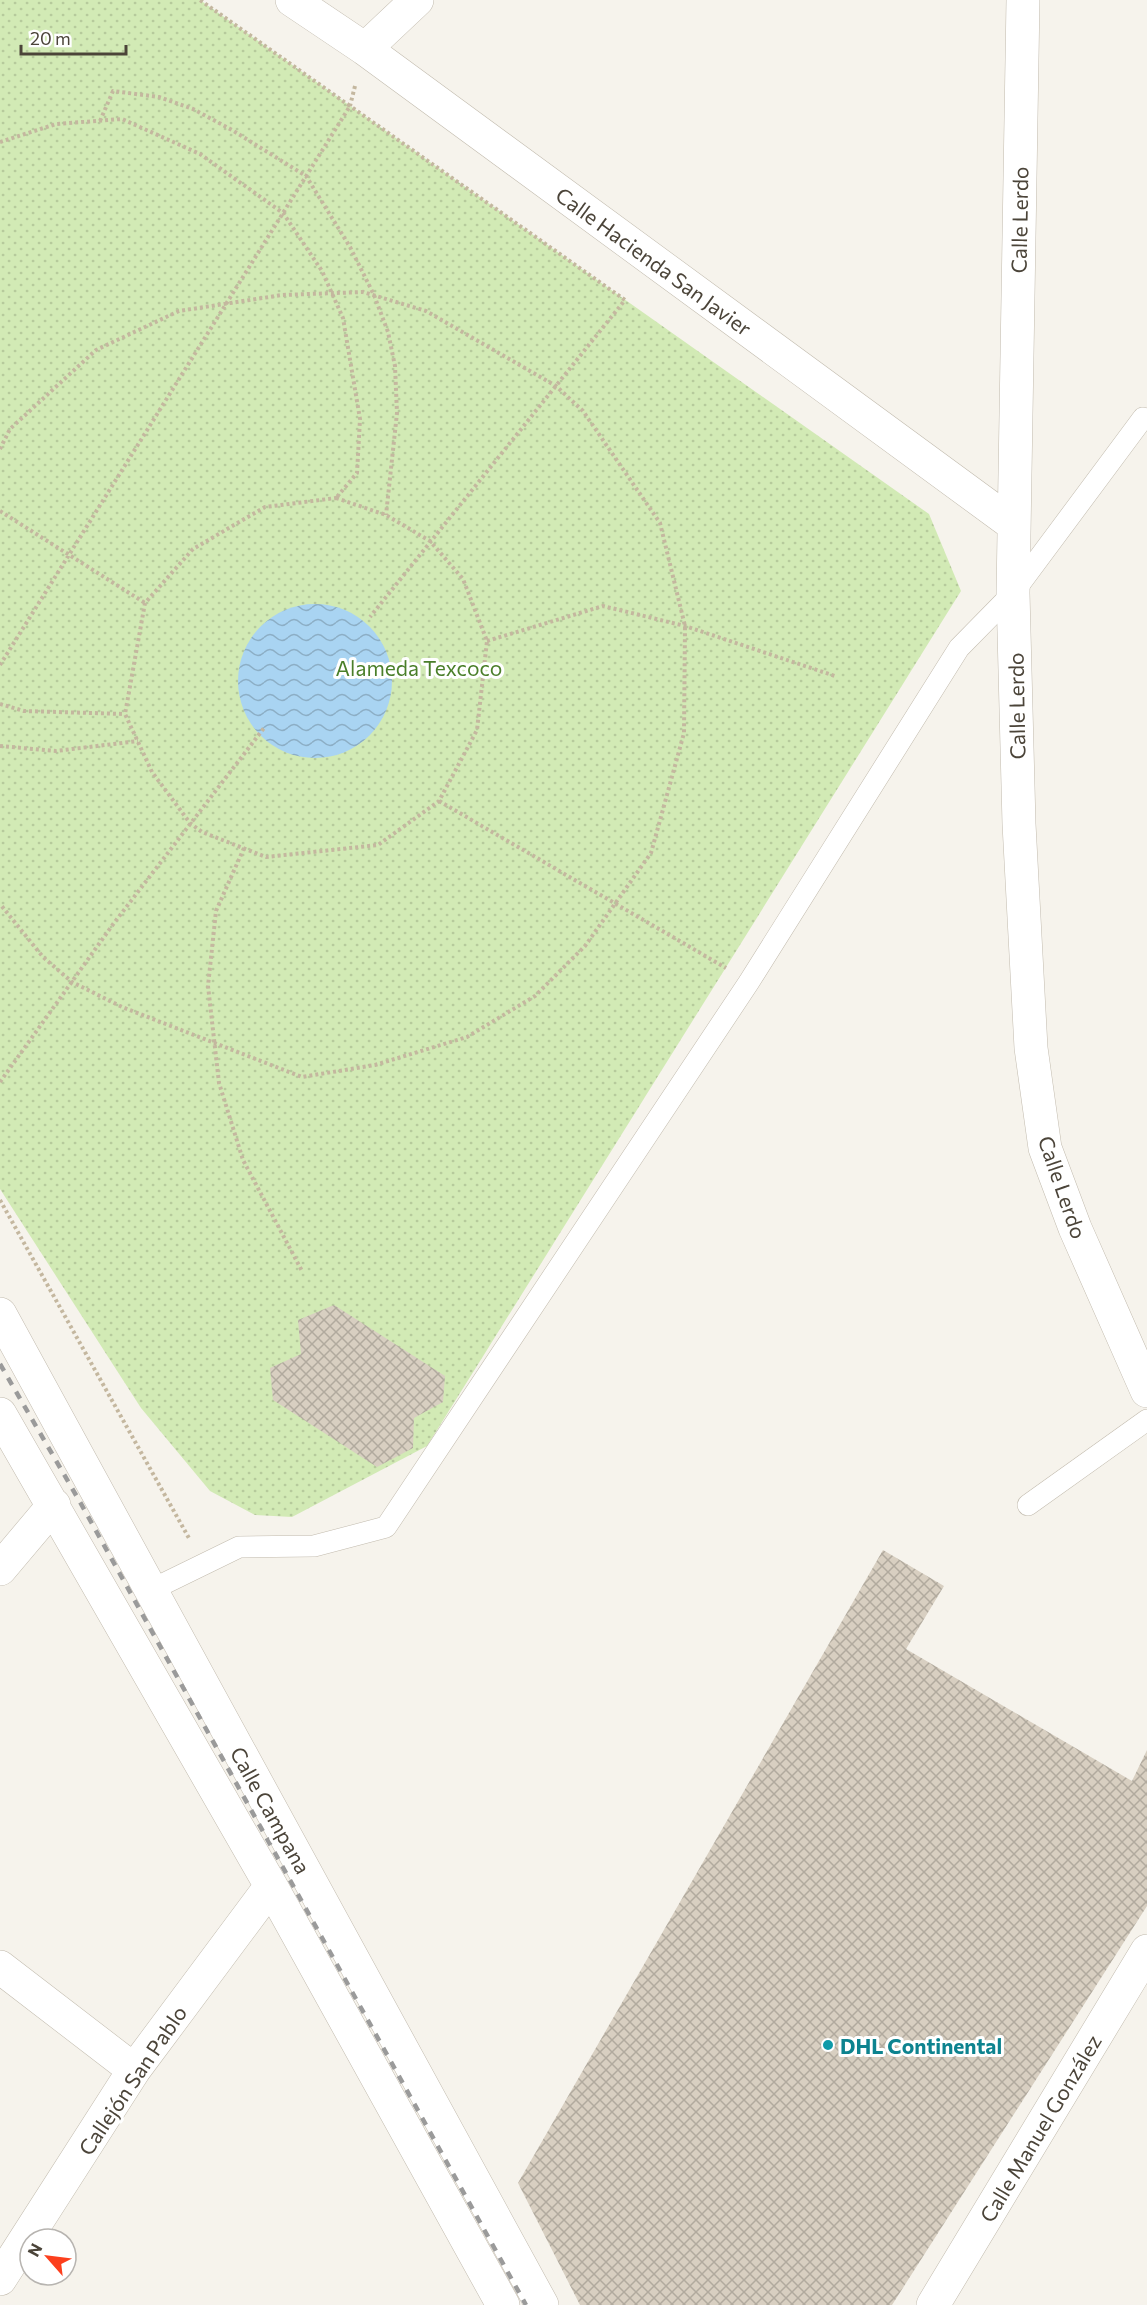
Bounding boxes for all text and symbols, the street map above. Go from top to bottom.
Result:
scale bar [21,18,126,56]
text: 20 m [30,27,71,49]
street label: Calle Lerdo [1006,166,1032,274]
street label: Calle Hacienda San Javier [551,182,757,340]
street label: Calle Lerdo [1003,652,1029,760]
park label: Alameda Texcoco [336,655,502,680]
street label: Calle Lerdo [1034,1132,1092,1242]
street label: Calle Campana [226,1742,316,1878]
street label: Callejón San Pablo [73,2001,191,2159]
street label: Calle Manuel González [974,2030,1106,2226]
place label: DHL Continental [840,2033,1002,2058]
marker: DHL Continental [821,2038,835,2052]
north arrow [18,2227,78,2287]
text: N [23,2240,46,2259]

